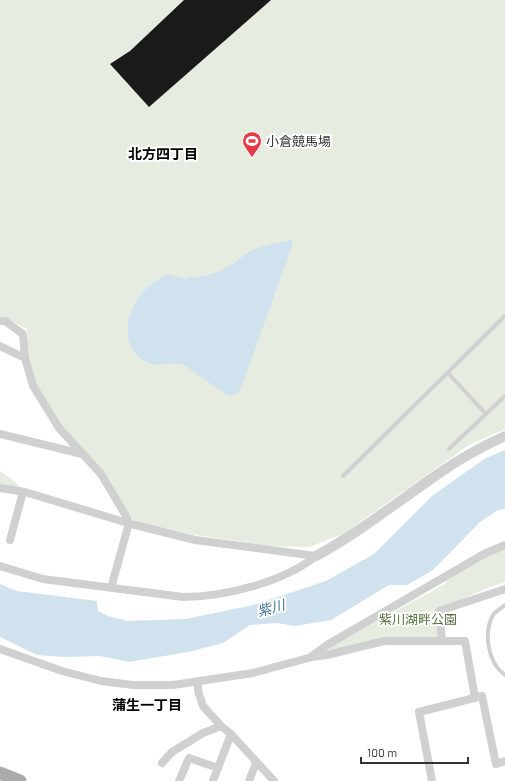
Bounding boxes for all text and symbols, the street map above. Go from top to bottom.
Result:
sports icon: 小倉競馬場 [241,130,263,158]
place label: 小倉競馬場 [266,133,331,149]
district label: 北方四丁目 [128,145,198,162]
water label: 紫川 [255,595,289,619]
park label: 紫川湖畔公園 [379,611,457,627]
district label: 蒲生一丁目 [112,696,182,713]
scale bar [361,739,468,765]
text: 100 m [367,745,397,759]

